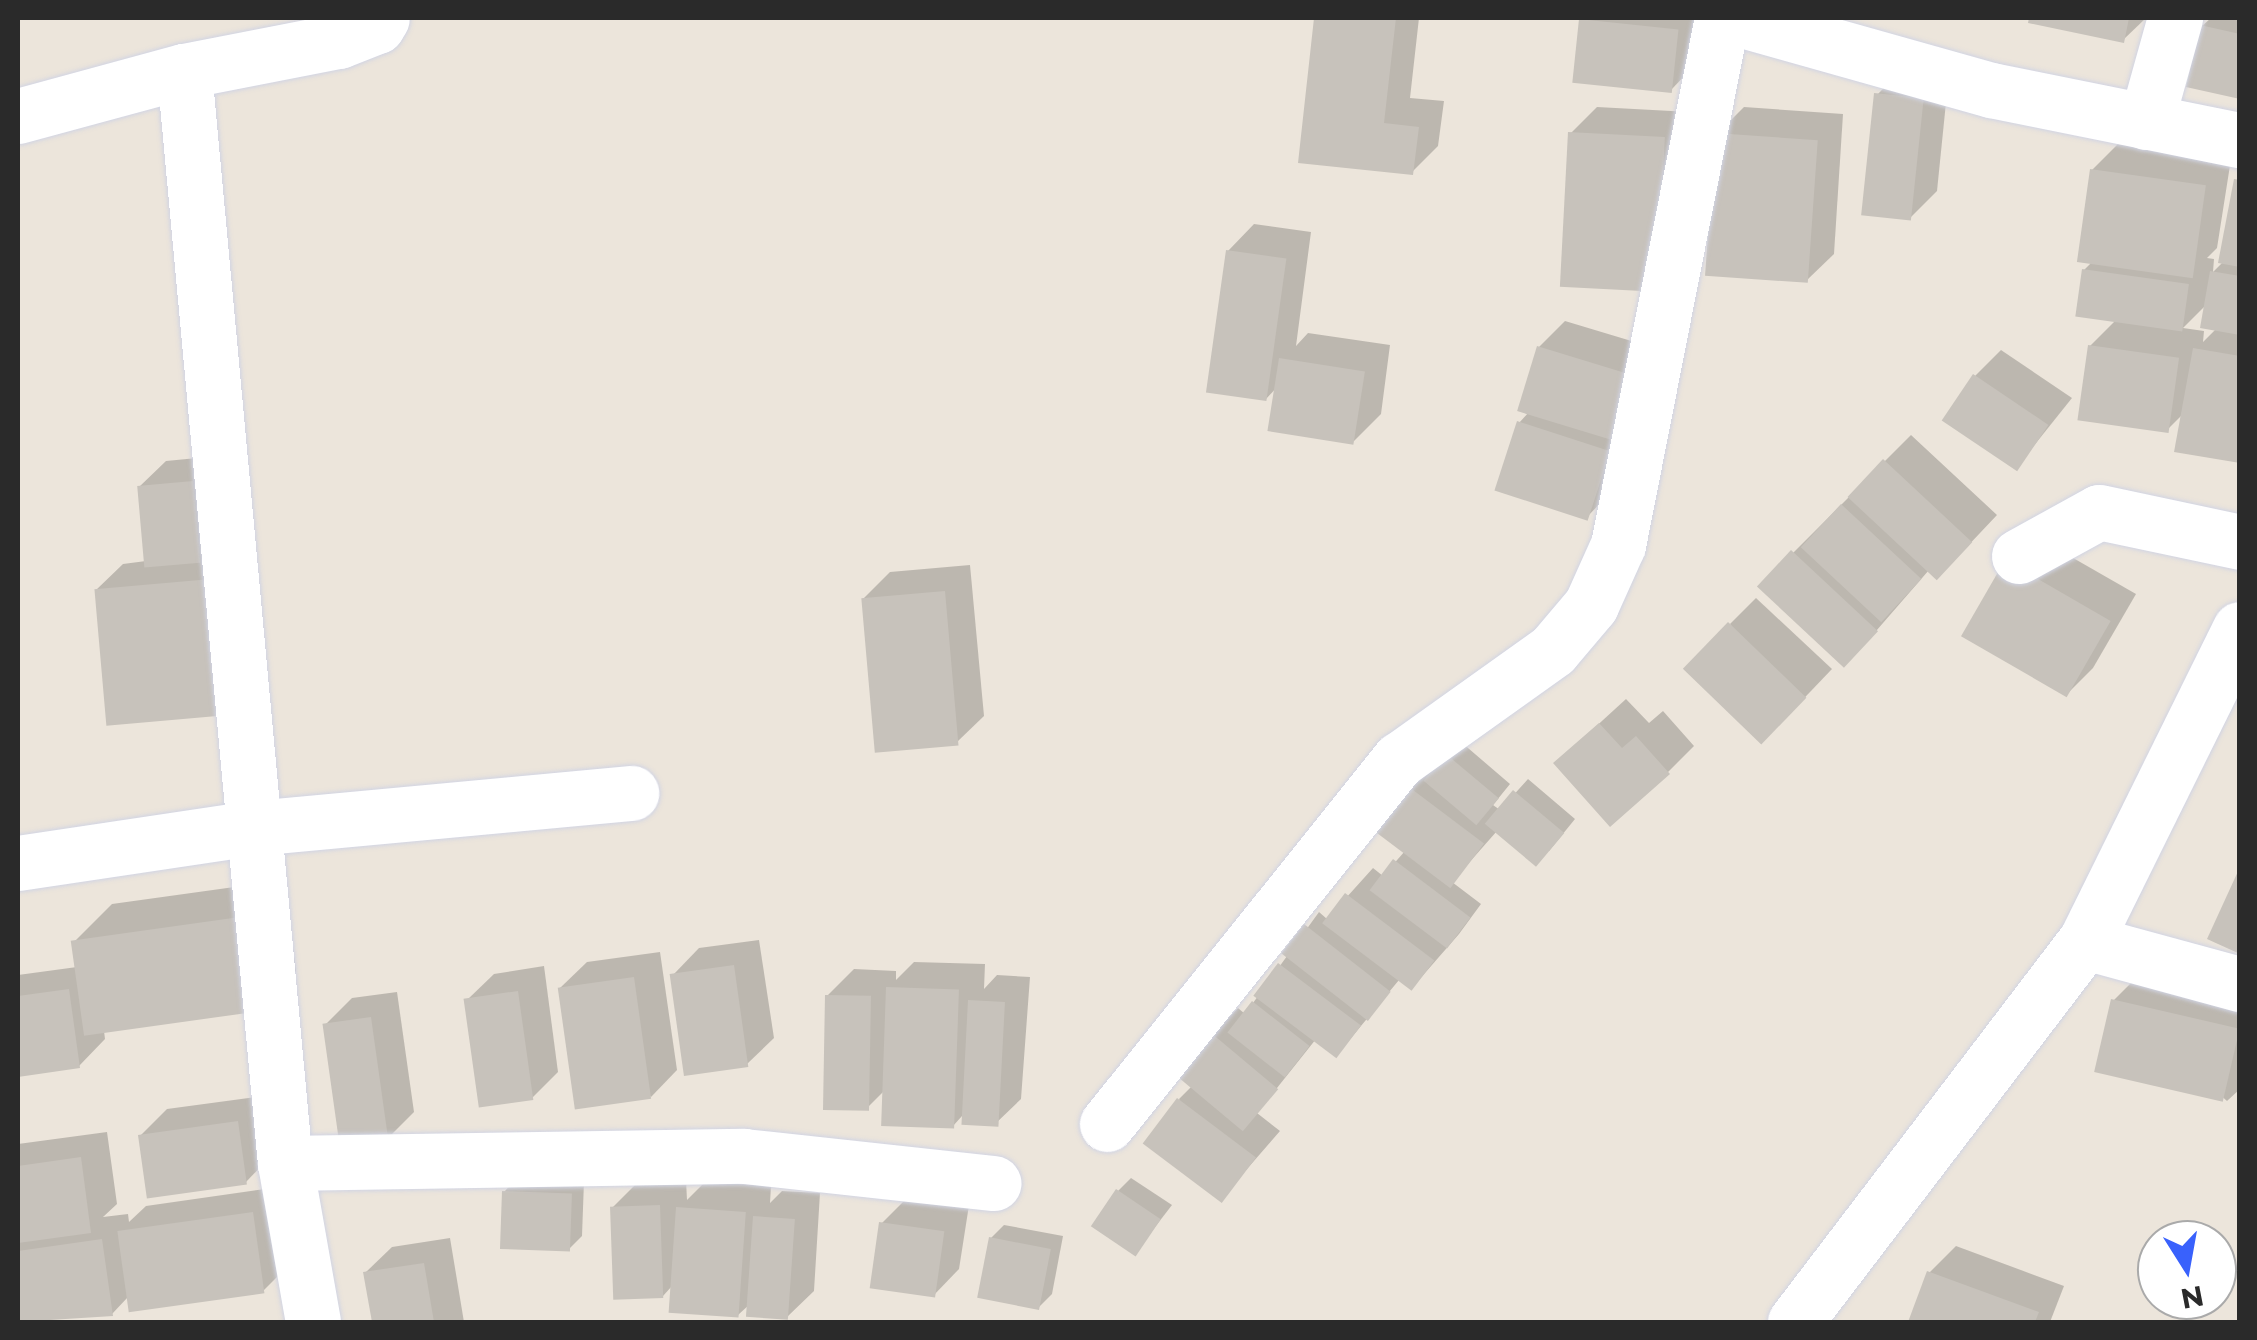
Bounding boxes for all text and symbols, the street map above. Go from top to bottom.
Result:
north arrow [2137,1220,2237,1320]
text: N [2178,1279,2207,1316]

